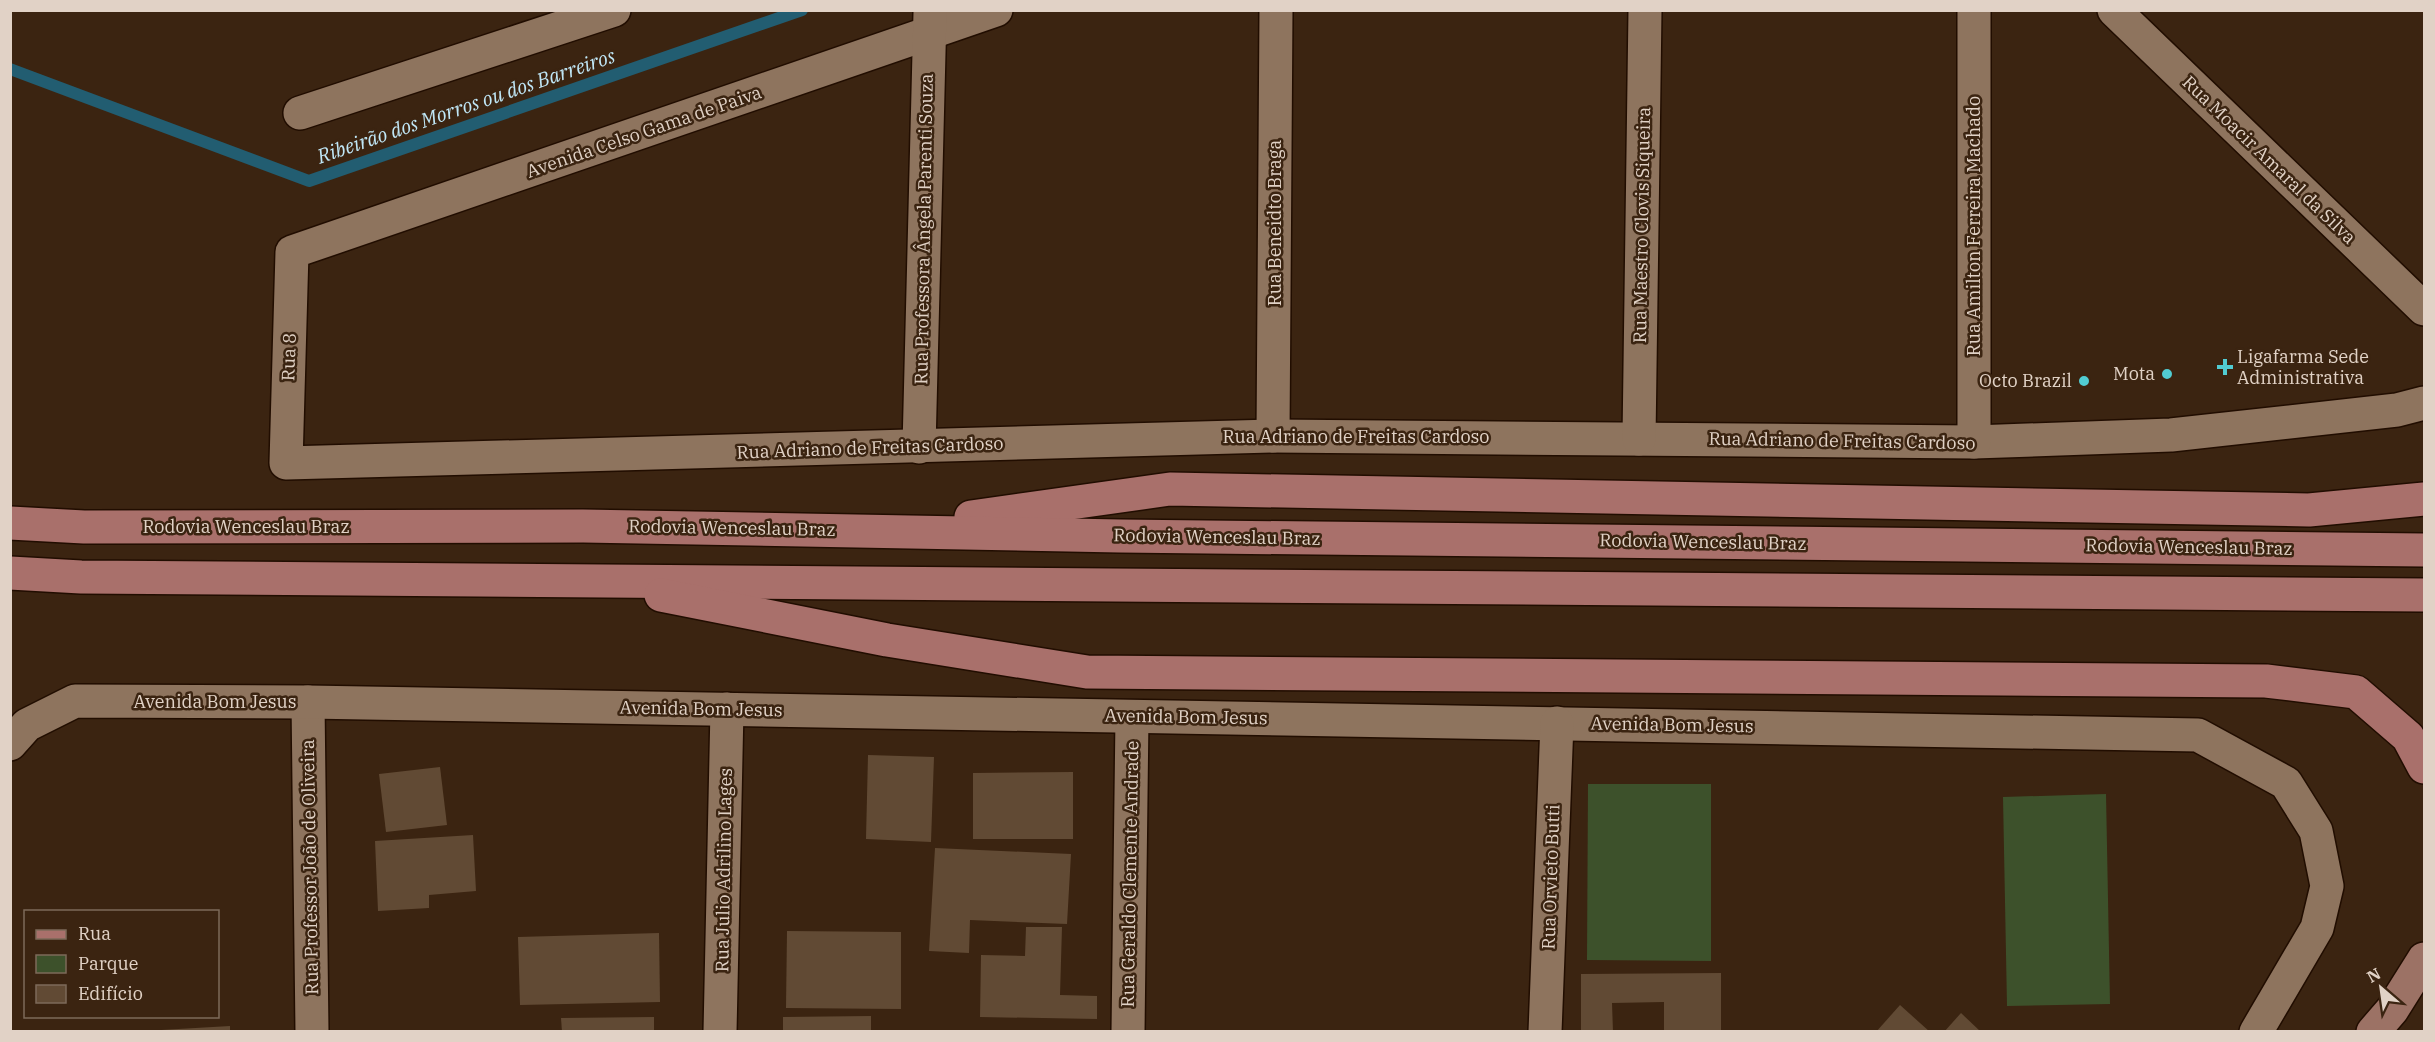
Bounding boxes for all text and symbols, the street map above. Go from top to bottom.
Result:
water label: Ribeirão dos Morros ou dos Barreiros [312,42,619,170]
street label: Rua Moacir Amaral da Silva [2178,71,2361,249]
street label: Rua Professora Ângela Parenti Souza [909,73,938,385]
street label: Avenida Celso Gama de Paiva [523,80,765,183]
street label: Rua Amilton Ferreira Machado [1962,96,1985,356]
street label: Rua Maestro Clovis Siqueira [1628,107,1655,343]
street label: Rua Beneidto Braga [1263,140,1286,306]
street label: Rua 8 [276,333,301,381]
place label: Ligafarma Sede Administrativa [2237,345,2369,389]
marker: Ligafarma Sede Administrativa [2218,360,2232,374]
place label: Mota [2113,362,2155,385]
marker: Mota [2160,367,2174,381]
place label: Octo Brazil [1979,369,2072,392]
marker: Octo Brazil [2077,374,2091,388]
street label: Rua Adriano de Freitas Cardoso [1222,425,1490,448]
street label: Rua Adriano de Freitas Cardoso [1708,427,1976,454]
street label: Rua Adriano de Freitas Cardoso [736,431,1004,464]
street label: Rodovia Wenceslau Braz [628,514,836,541]
street label: Rodovia Wenceslau Braz [142,515,350,538]
street label: Rodovia Wenceslau Braz [1113,523,1321,550]
street label: Rodovia Wenceslau Braz [1599,528,1807,555]
street label: Rodovia Wenceslau Braz [2085,533,2293,560]
street label: Avenida Bom Jesus [133,690,297,713]
street label: Avenida Bom Jesus [619,696,783,721]
street label: Avenida Bom Jesus [1104,704,1268,729]
street label: Avenida Bom Jesus [1590,712,1754,737]
street label: Rua Professor João de Oliveira [296,739,323,995]
street label: Rua Geraldo Clemente Andrade [1116,740,1143,1007]
street label: Rua Julio Adrilino Lages [710,768,737,972]
street label: Rua Orvieto Butti [1536,804,1565,950]
legend [24,910,219,1018]
text: Rua [78,922,111,945]
text: Parque [78,952,138,975]
north arrow [2351,958,2411,1018]
text: N [2363,963,2384,987]
text: Edifício [78,982,143,1005]

